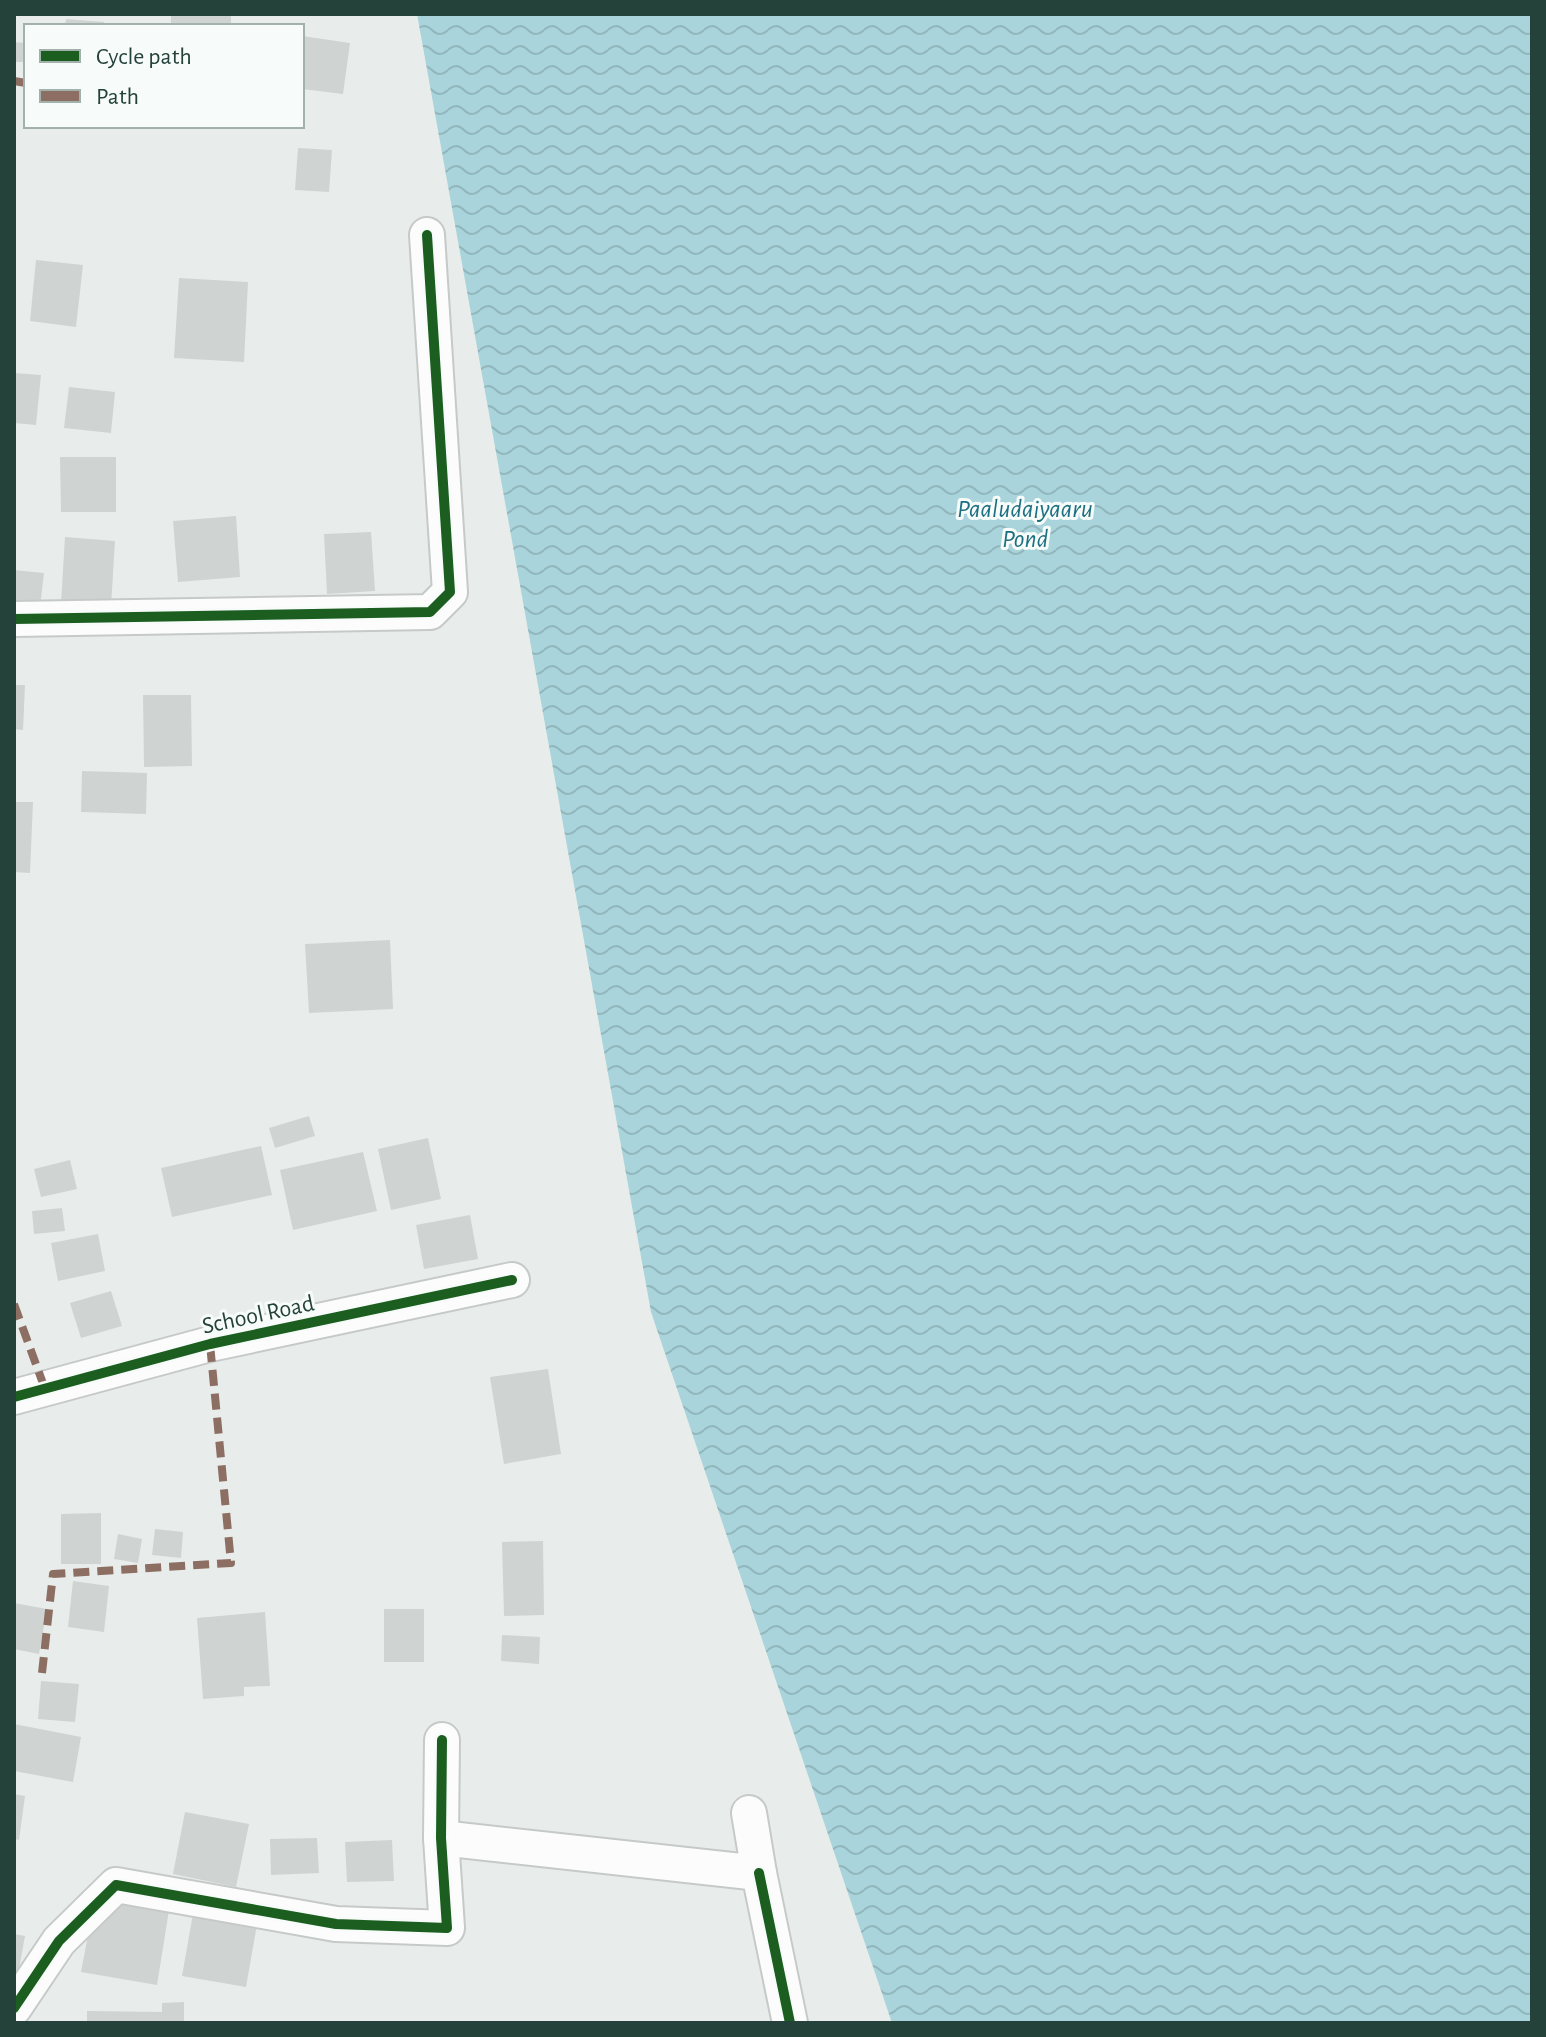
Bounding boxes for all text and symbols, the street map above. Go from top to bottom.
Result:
legend [24,24,304,128]
text: Cycle path [96,45,192,69]
text: Path [96,85,139,109]
water label: Paaludaiyaaru Pond [957,496,1093,552]
street label: School Road [200,1291,316,1339]

